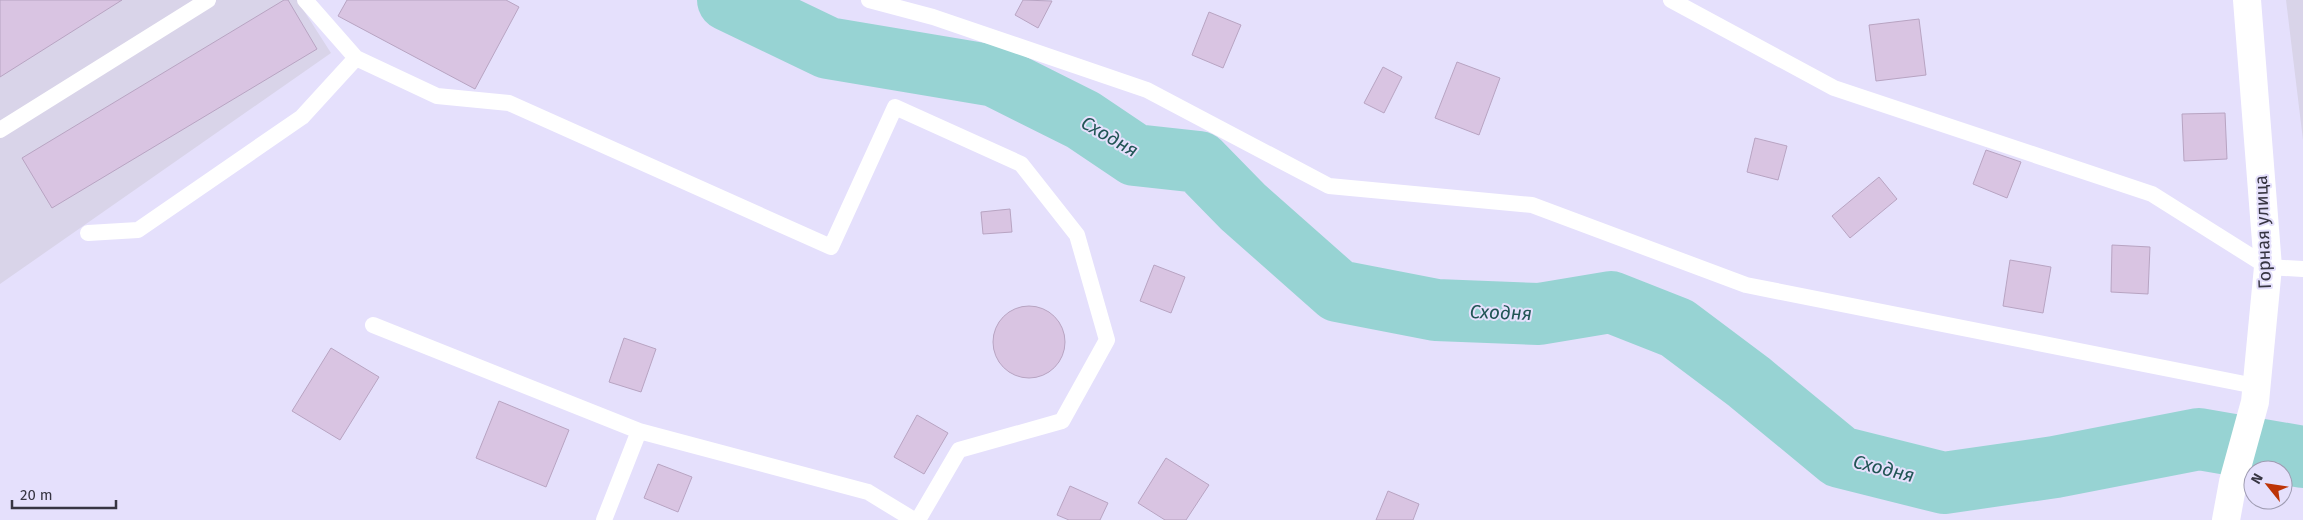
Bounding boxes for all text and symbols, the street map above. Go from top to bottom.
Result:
water label: Сходня [1077,111,1143,162]
street label: Горная улица [2250,175,2276,289]
water label: Сходня [1469,300,1533,325]
water label: Сходня [1851,450,1917,487]
north arrow [2243,460,2293,510]
text: N [2247,470,2267,487]
scale bar [12,478,116,510]
text: 20 m [20,486,53,504]

